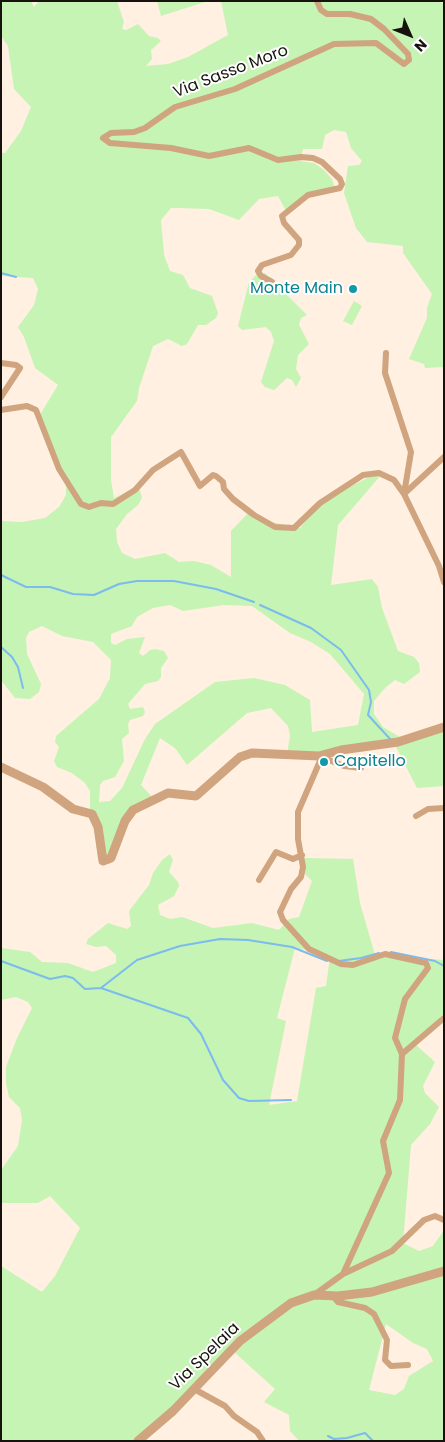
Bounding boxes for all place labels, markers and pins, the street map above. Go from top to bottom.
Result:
place label: Monte Main [250,279,343,299]
marker: Monte Main [347,283,359,295]
place label: Capitello [334,752,406,772]
marker: Capitello [318,756,330,768]

